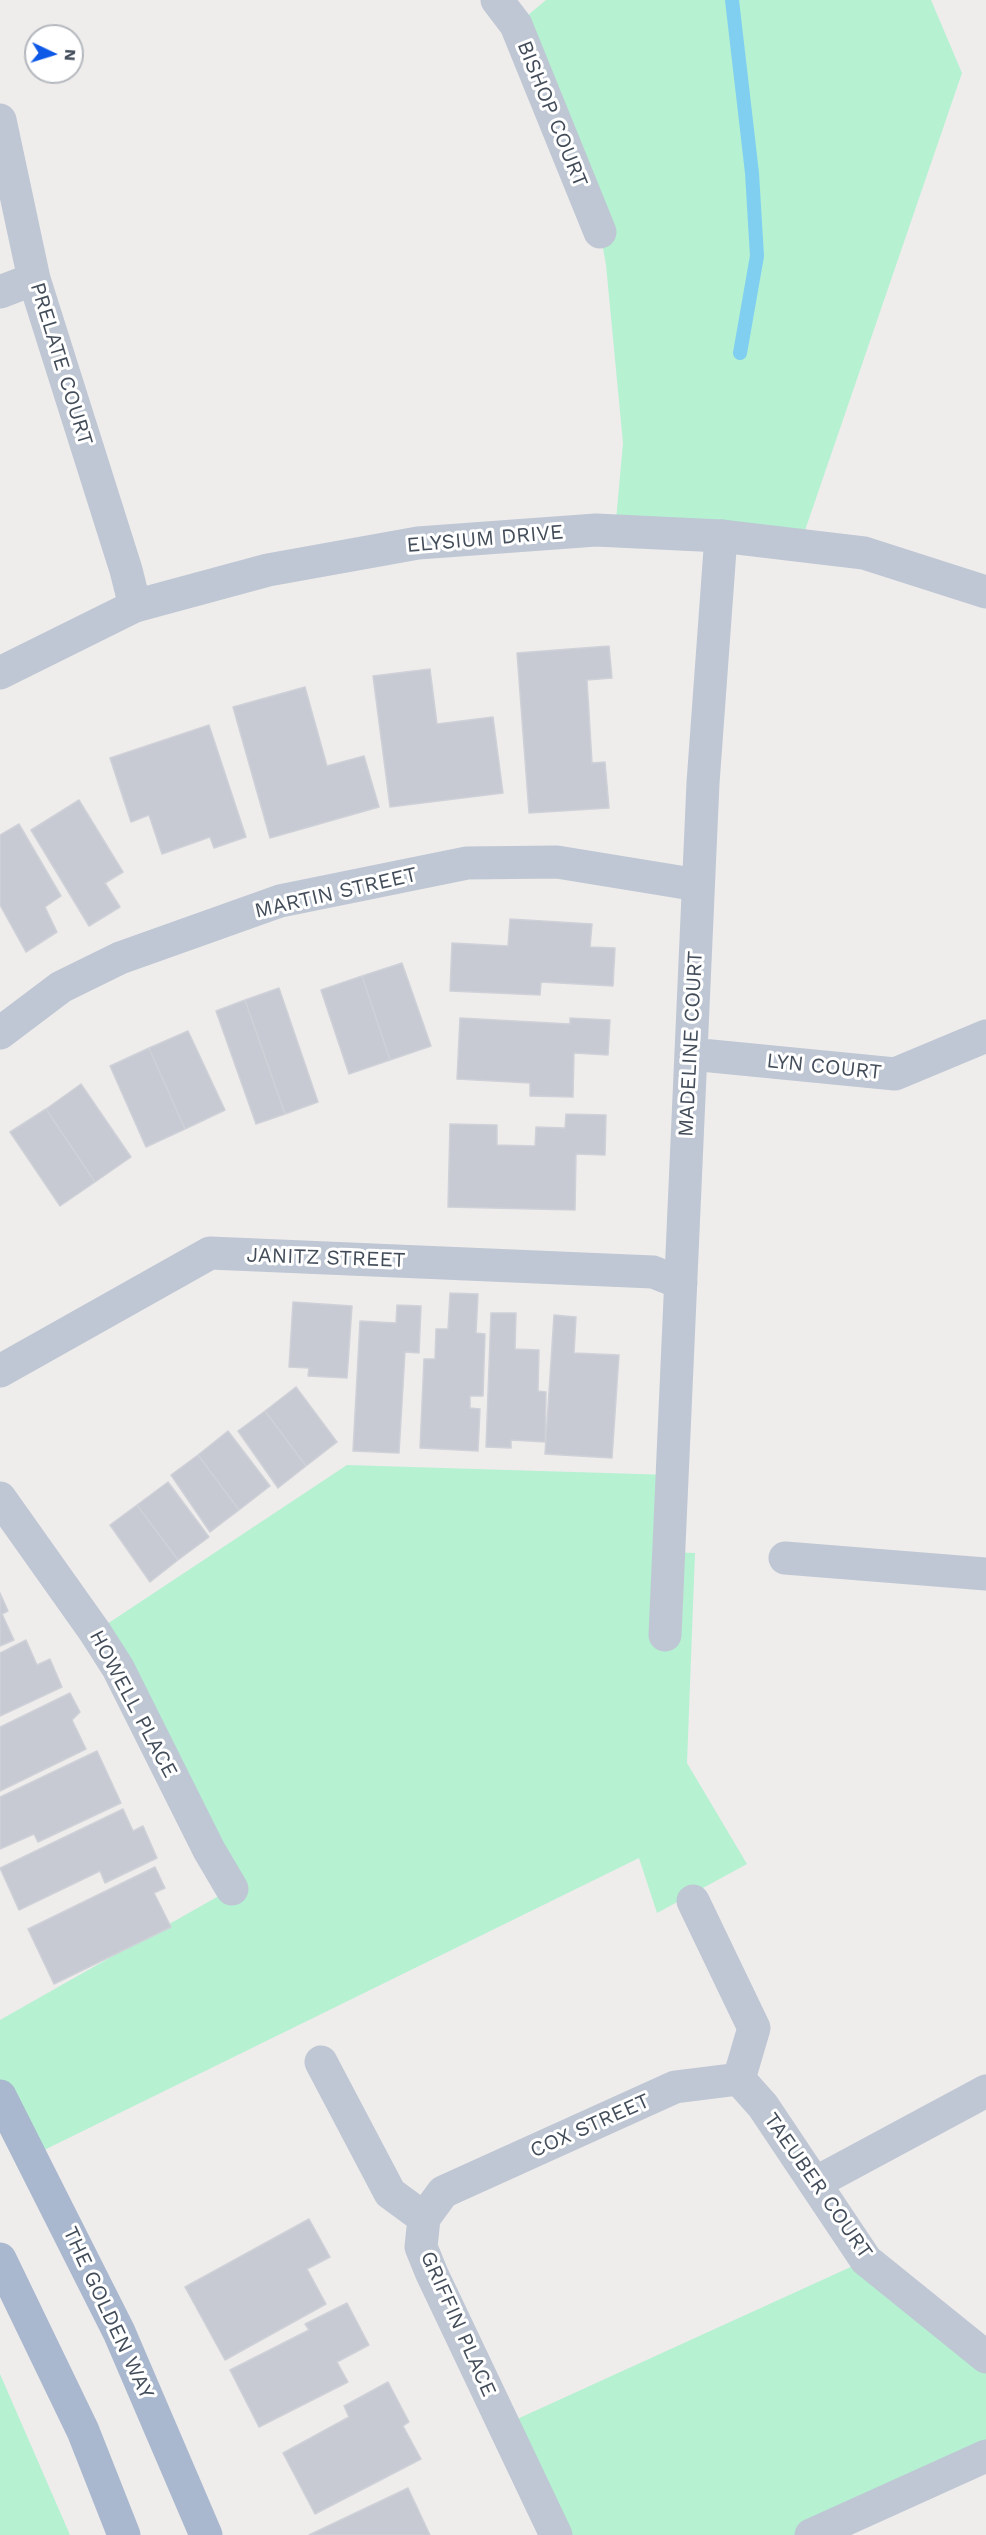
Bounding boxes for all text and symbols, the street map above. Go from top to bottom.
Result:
north arrow [24,24,84,84]
street label: BISHOP COURT [511,37,593,191]
text: N [61,49,80,62]
street label: PRELATE COURT [24,279,98,449]
street label: ELYSIUM DRIVE [406,520,564,558]
street label: MARTIN STREET [252,862,420,924]
street label: MADELINE COURT [674,950,708,1138]
street label: LYN COURT [765,1048,883,1086]
street label: JANITZ STREET [246,1243,406,1273]
street label: HOWELL PLACE [84,1626,182,1782]
street label: COX STREET [526,2088,654,2164]
street label: TAEUBER COURT [758,2108,878,2264]
street label: THE GOLDEN WAY [57,2223,159,2403]
street label: GRIFFIN PLACE [415,2247,501,2401]

